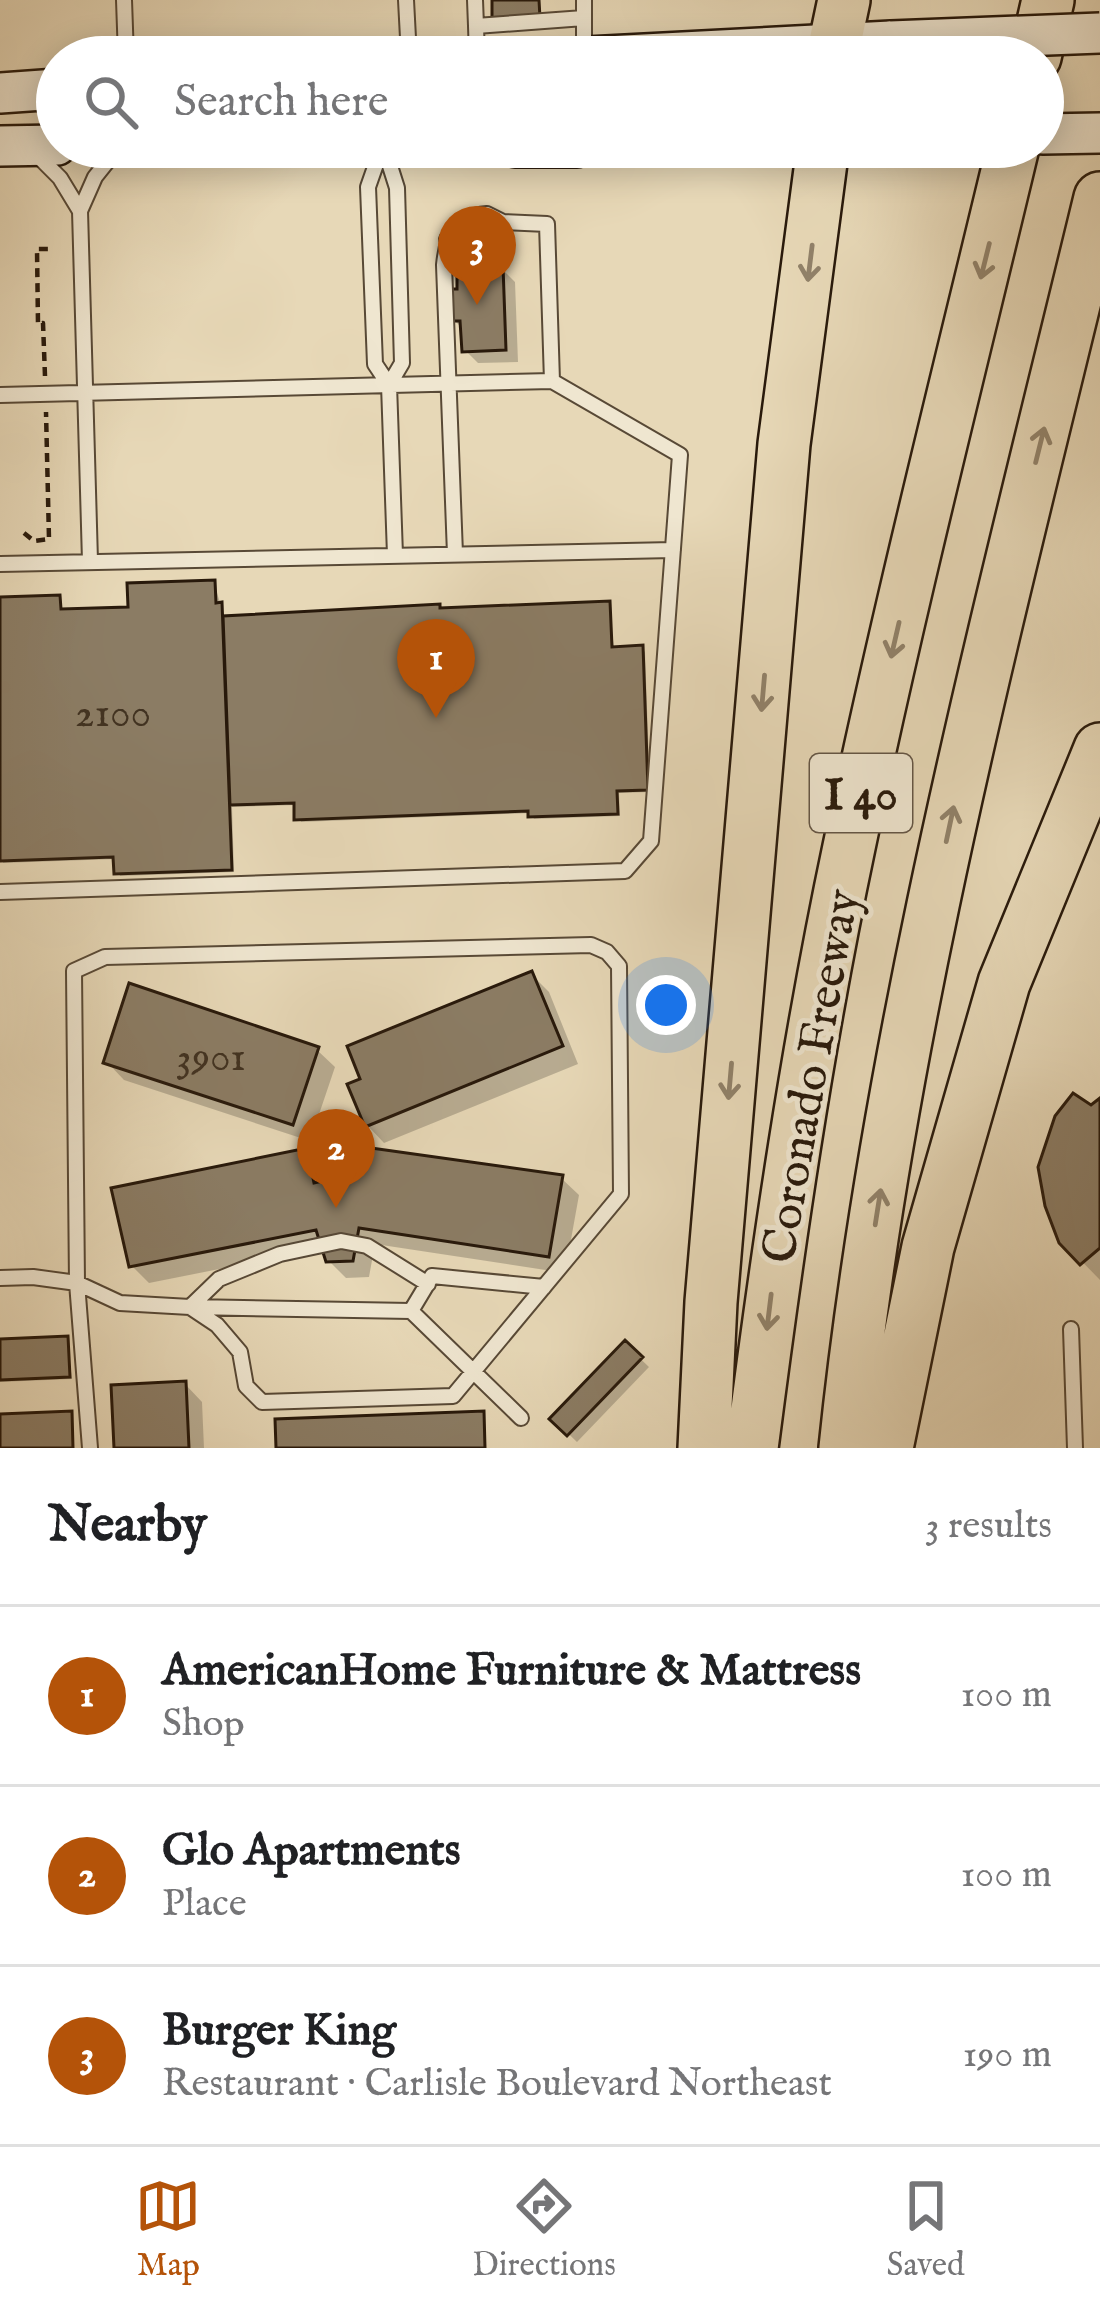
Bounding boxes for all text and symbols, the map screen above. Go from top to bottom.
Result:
search box [36,36,1064,168]
icon: search [78,69,144,135]
text: Search here [174,74,388,131]
pin: 3 [438,206,516,305]
one-way arrow [973,241,995,279]
one-way arrow [799,243,821,282]
one-way arrow [1030,426,1052,464]
pin: 1 [397,619,475,718]
one-way arrow [882,621,905,659]
one-way arrow [751,672,774,711]
house number: 2100 [75,688,151,741]
road number: I 40 [810,754,912,832]
one-way arrow [939,805,962,844]
street label: Coronado Freeway [751,885,875,1268]
your location [636,975,696,1035]
house number: 3901 [176,1032,246,1085]
one-way arrow [718,1061,741,1100]
pin: 2 [297,1109,375,1208]
one-way arrow [868,1189,891,1228]
one-way arrow [758,1292,780,1331]
text: Nearby [48,1494,207,1559]
text: 3 results [925,1502,1052,1551]
text: AmericanHome Furniture & Mattress [162,1643,861,1700]
text: 1 [80,1671,94,1720]
text: 100 m [961,1671,1052,1720]
text: Shop [162,1700,245,1749]
text: Glo Apartments [162,1823,461,1880]
text: 2 [78,1851,96,1900]
text: 100 m [961,1851,1052,1900]
text: Place [162,1880,247,1929]
text: Burger King [162,2003,396,2060]
text: 3 [80,2031,94,2080]
text: 190 m [963,2031,1052,2080]
text: Restaurant · Carlisle Boulevard Northeast [162,2060,832,2109]
tab: Map [135,2173,201,2287]
tab: Directions [472,2173,616,2287]
tab: Saved [887,2173,965,2287]

